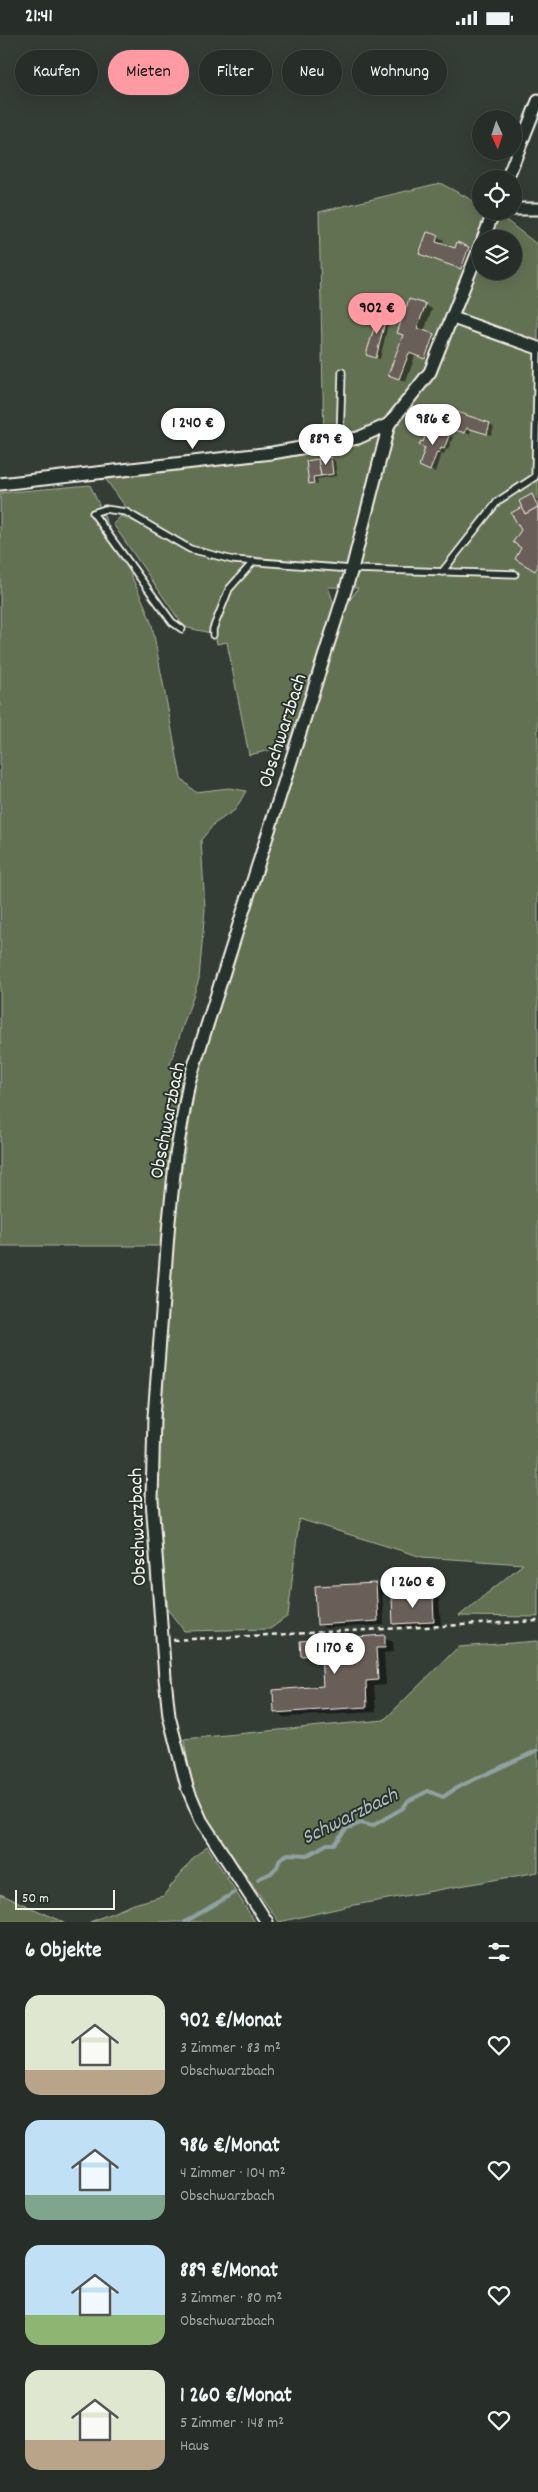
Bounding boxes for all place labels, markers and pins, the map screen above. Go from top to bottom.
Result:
pin: 902 € [342,293,412,335]
pin: 986 € [398,403,468,446]
pin: 1 240 € [147,407,239,450]
pin: 889 € [291,423,361,466]
pin: 1 260 € [367,1567,459,1609]
pin: 1 170 € [289,1633,381,1675]

